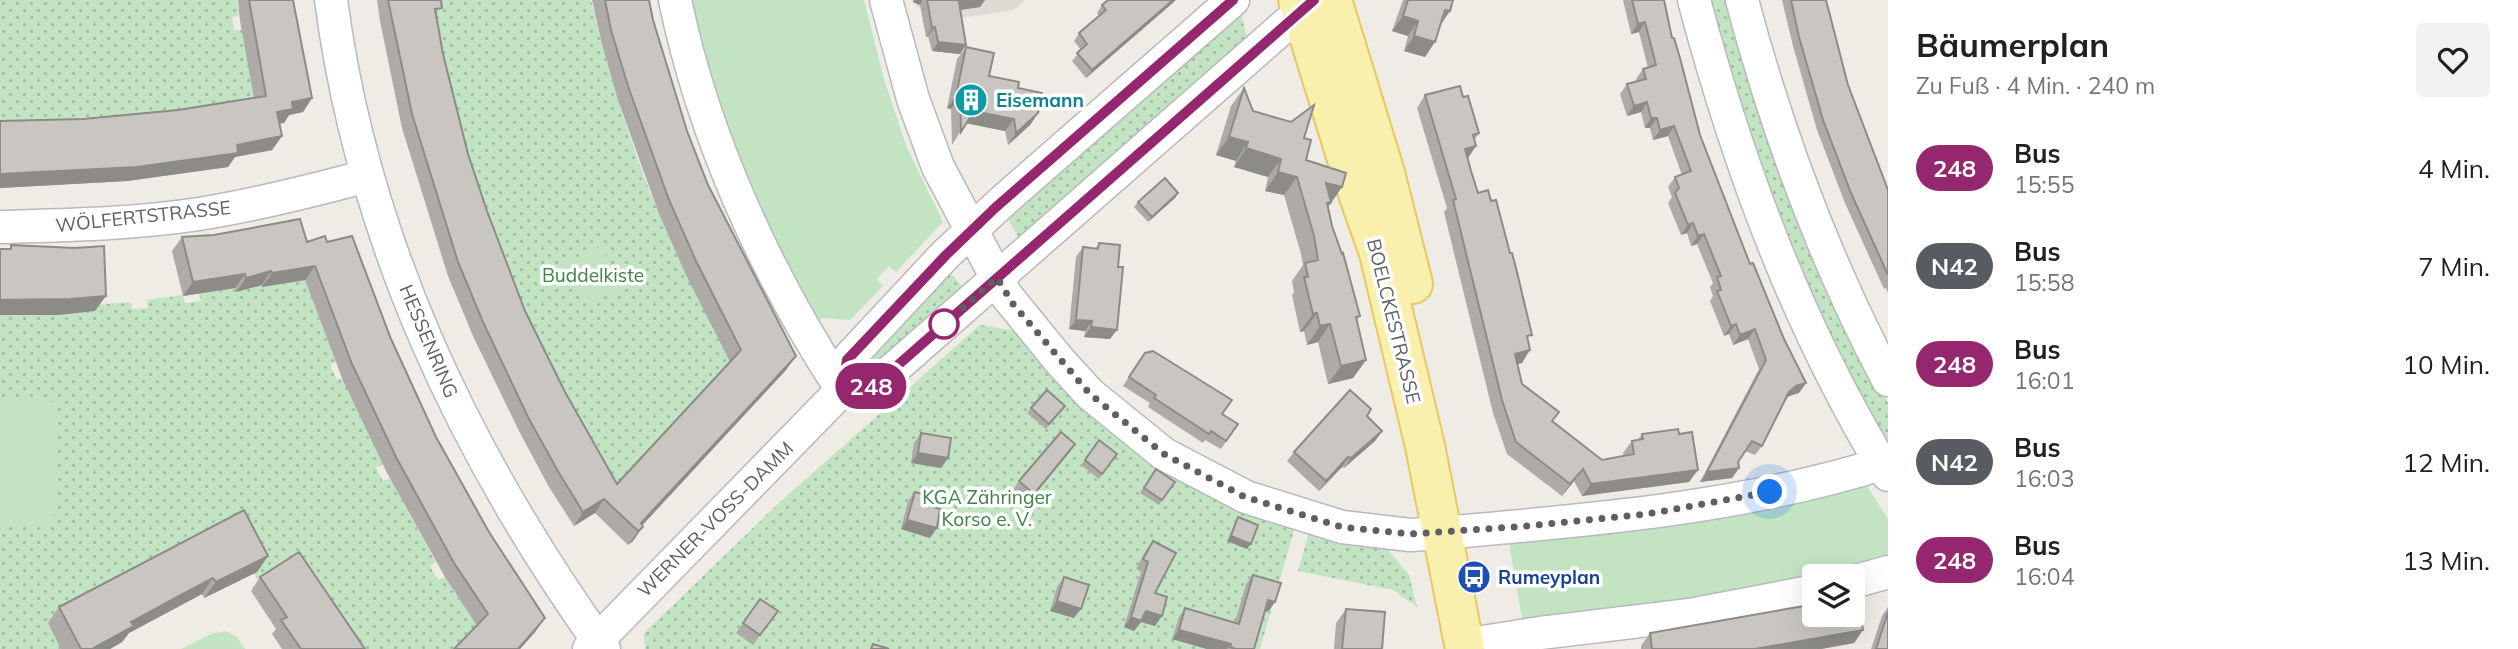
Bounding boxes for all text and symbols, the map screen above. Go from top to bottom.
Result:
button: heart [2416,23,2490,97]
text: Bäumerplan [1916,24,2109,65]
text: Zu Fuß · 4 Min. · 240 m [1916,71,2155,100]
building icon: Eisemann [952,81,990,119]
place label: Eisemann [996,88,1084,112]
text: Bus [2014,137,2060,170]
text: 4 Min. [2418,152,2490,185]
text: 248 [1933,153,1976,183]
text: 15:55 [2014,170,2074,199]
street label: WÖLFERTSTRASSE [54,195,232,237]
text: Bus [2014,235,2060,268]
street label: BOELCKESTRASSE [1362,236,1426,406]
text: 7 Min. [2418,250,2490,283]
text: N42 [1931,251,1978,281]
park label: Buddelkiste [542,263,644,287]
text: 15:58 [2014,268,2074,297]
street label: HESSENRING [394,281,464,401]
unlabelled marker [929,309,959,339]
text: Bus [2014,333,2060,366]
text: 10 Min. [2402,348,2490,381]
text: 248 [1933,349,1976,379]
line badge: 248 [831,363,911,409]
text: 16:01 [2014,366,2074,395]
text: 248 [849,371,893,401]
text: Bus [2014,431,2060,464]
street label: WERNER-VOSS-DAMM [632,436,798,602]
text: 12 Min. [2402,446,2490,479]
text: N42 [1931,447,1978,477]
text: 16:03 [2014,464,2074,493]
your location [1752,474,1787,509]
park label: KGA Zähringer Korso e. V. [922,485,1052,531]
text: Bus [2014,529,2060,562]
text: 13 Min. [2402,544,2490,577]
text: 248 [1933,545,1976,575]
bus stop icon: Rumeyplan [1455,558,1493,596]
text: 16:04 [2014,562,2074,591]
map controls [1802,564,1865,627]
button: layers [1802,564,1865,627]
place label: Rumeyplan [1498,565,1600,589]

